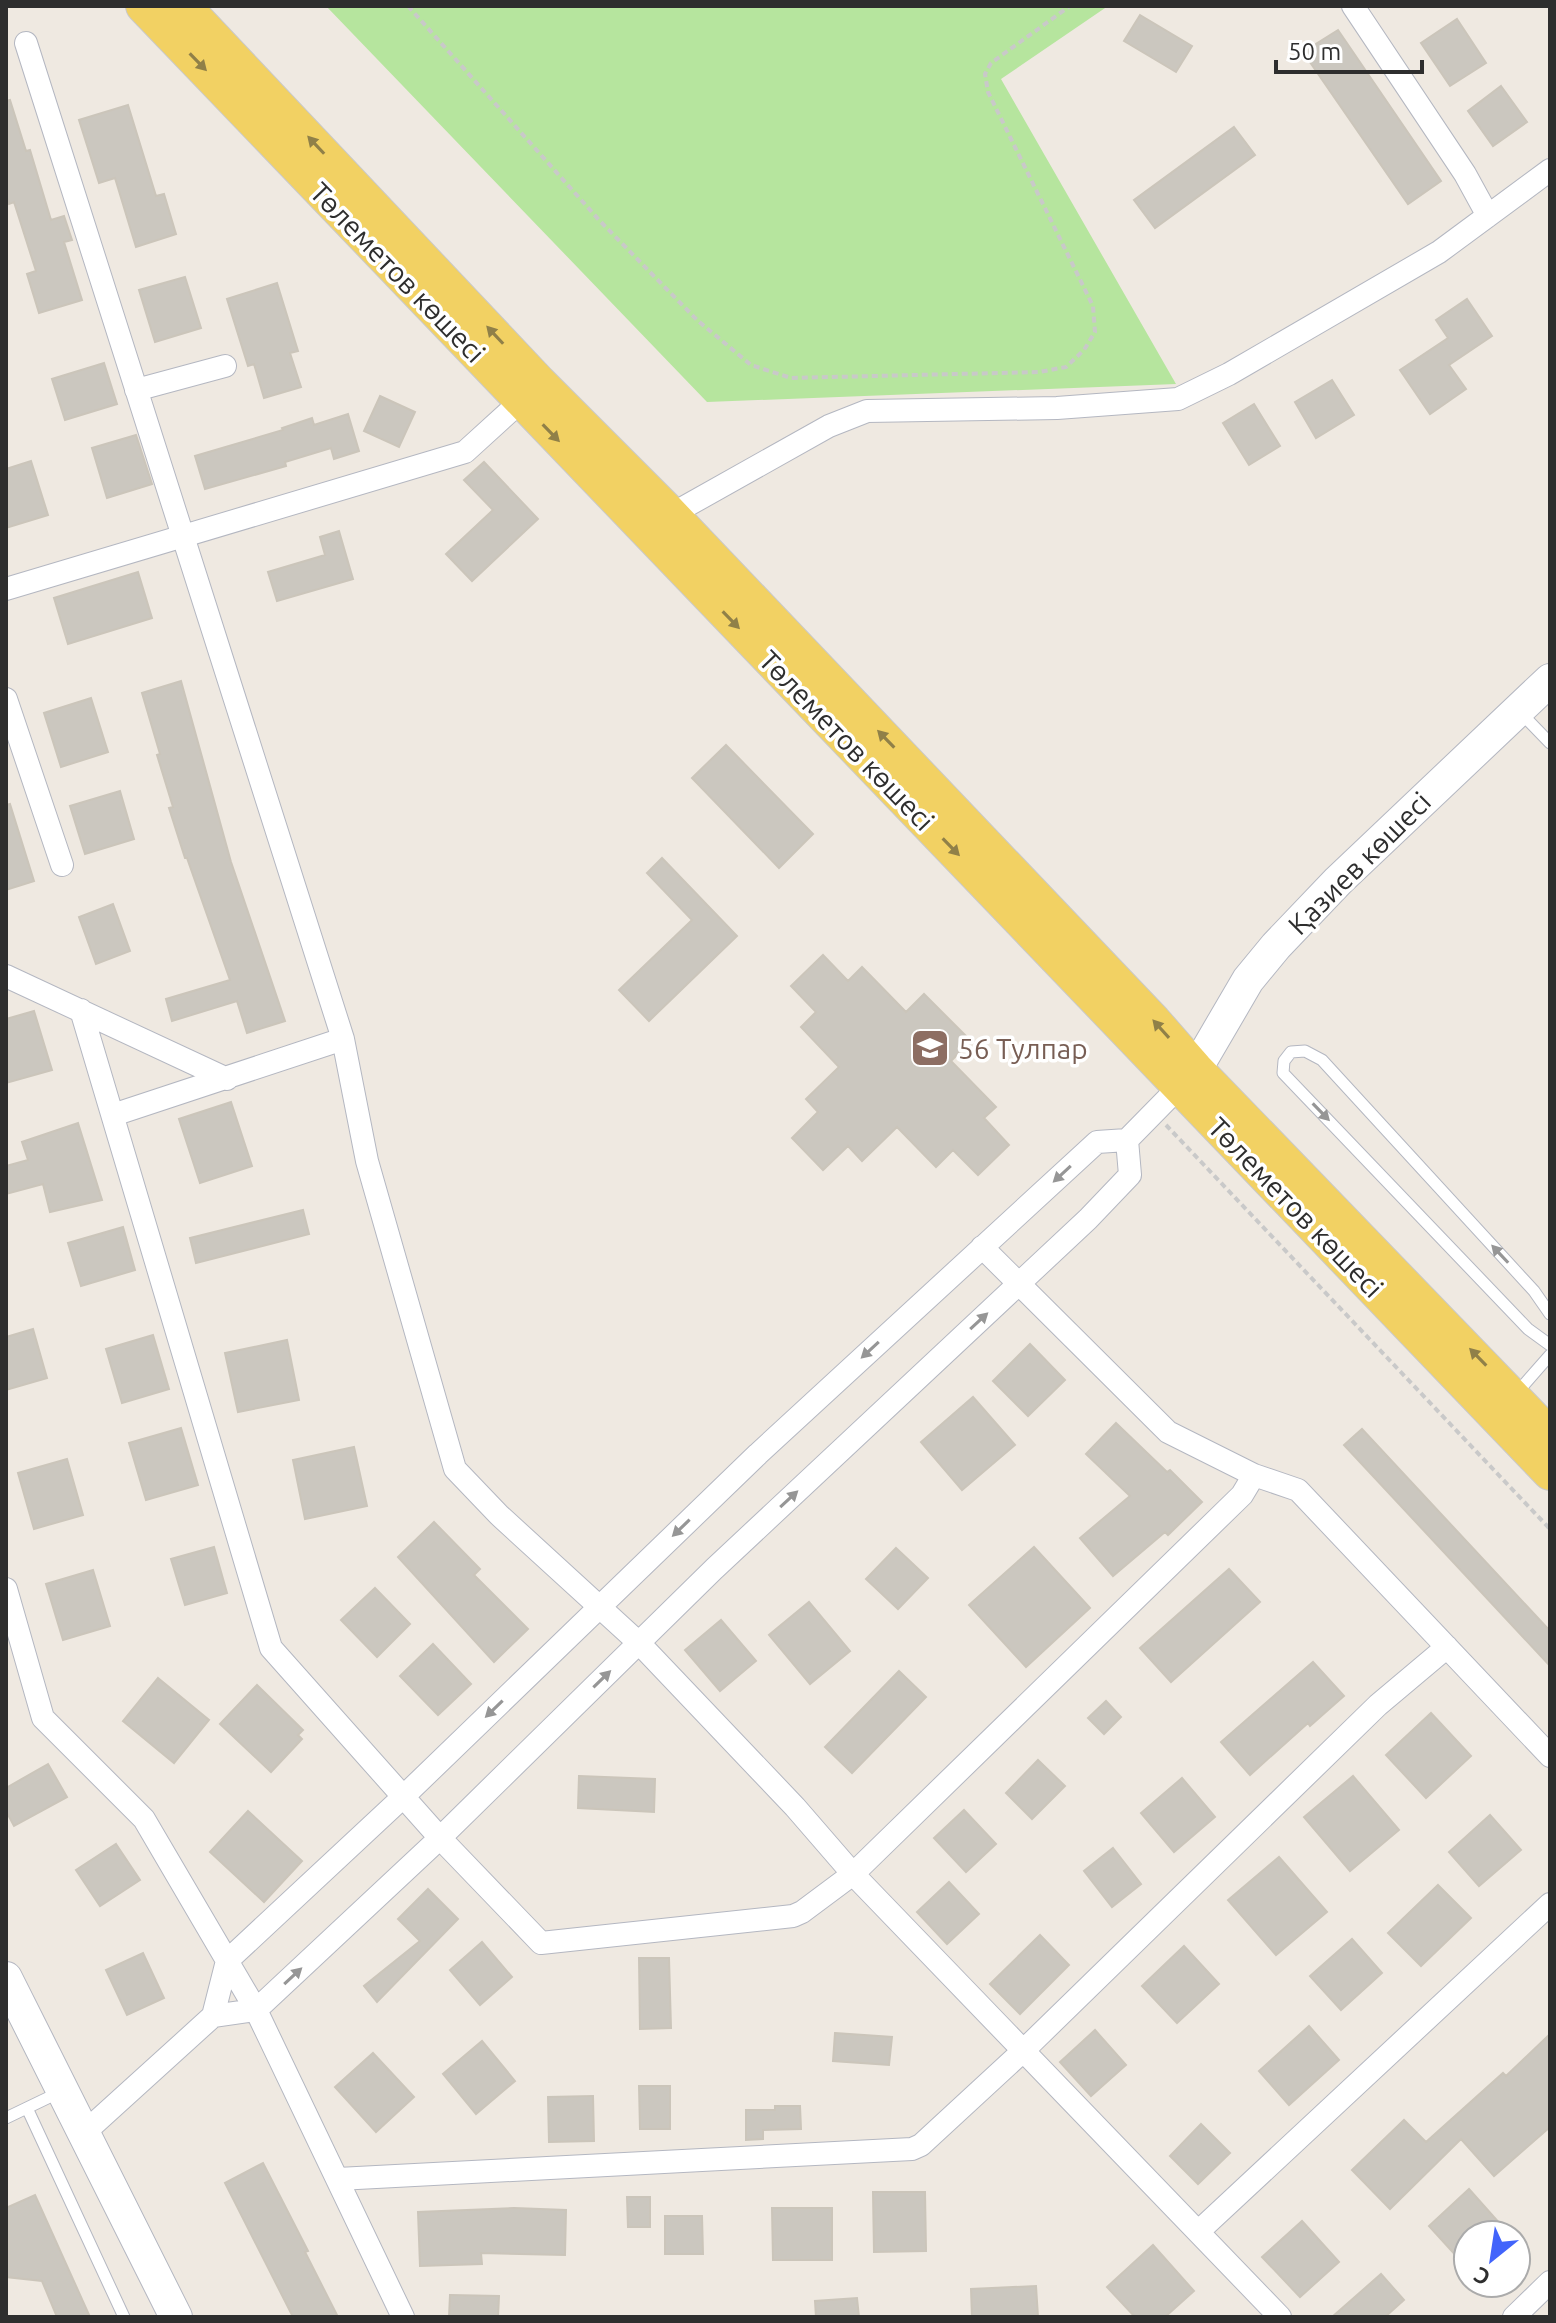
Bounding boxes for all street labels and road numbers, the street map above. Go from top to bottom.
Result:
street label: Төлеметов көшесі [304,176,492,368]
street label: Төлеметов көшесі [753,644,941,836]
street label: Қазиев көшесі [1282,786,1436,940]
street label: Төлеметов көшесі [1202,1111,1390,1303]

